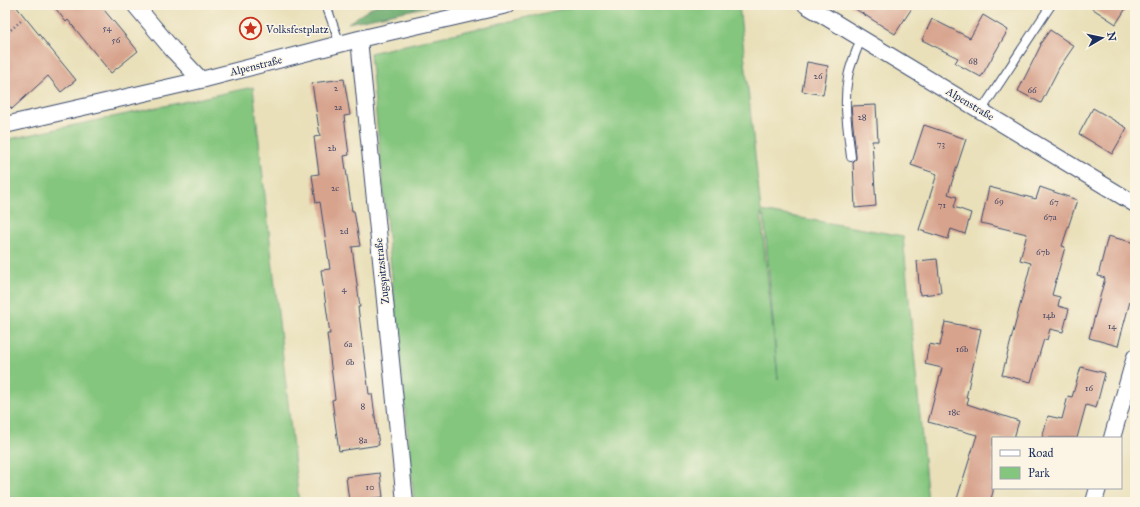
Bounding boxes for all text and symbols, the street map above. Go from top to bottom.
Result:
place icon: Volksfestplatz [237,16,263,42]
north arrow [1082,18,1122,58]
house number: 54 [103,22,112,33]
place label: Volksfestplatz [265,23,329,36]
text: N [1104,31,1119,43]
house number: 56 [112,34,121,45]
street label: Alpenstraße [228,53,284,79]
house number: 68 [968,55,978,66]
house number: 26 [813,70,823,81]
house number: 2 [334,82,339,93]
street label: Alpenstraße [943,84,997,124]
house number: 66 [1027,84,1037,95]
house number: 2a [334,101,342,112]
house number: 28 [857,111,867,122]
house number: 73 [937,138,946,149]
house number: 2b [328,142,337,153]
house number: 2c [331,182,339,193]
house number: 69 [994,195,1004,206]
house number: 67 [1049,196,1059,207]
house number: 71 [938,199,947,210]
house number: 67a [1043,211,1057,222]
house number: 2d [340,225,349,236]
street label: Zugspitzstraße [372,237,392,305]
house number: 67b [1036,246,1051,257]
house number: 4 [341,283,347,294]
house number: 14b [1043,309,1056,320]
house number: 14 [1108,320,1117,331]
house number: 6a [344,338,352,349]
house number: 16b [956,343,969,354]
house number: 6b [346,356,355,367]
house number: 16 [1085,382,1093,393]
house number: 8 [361,400,366,411]
house number: 18c [948,406,960,417]
house number: 8a [359,434,367,445]
legend [992,437,1122,489]
text: Road [1028,446,1054,460]
text: Park [1028,466,1050,480]
house number: 10 [366,481,374,492]

